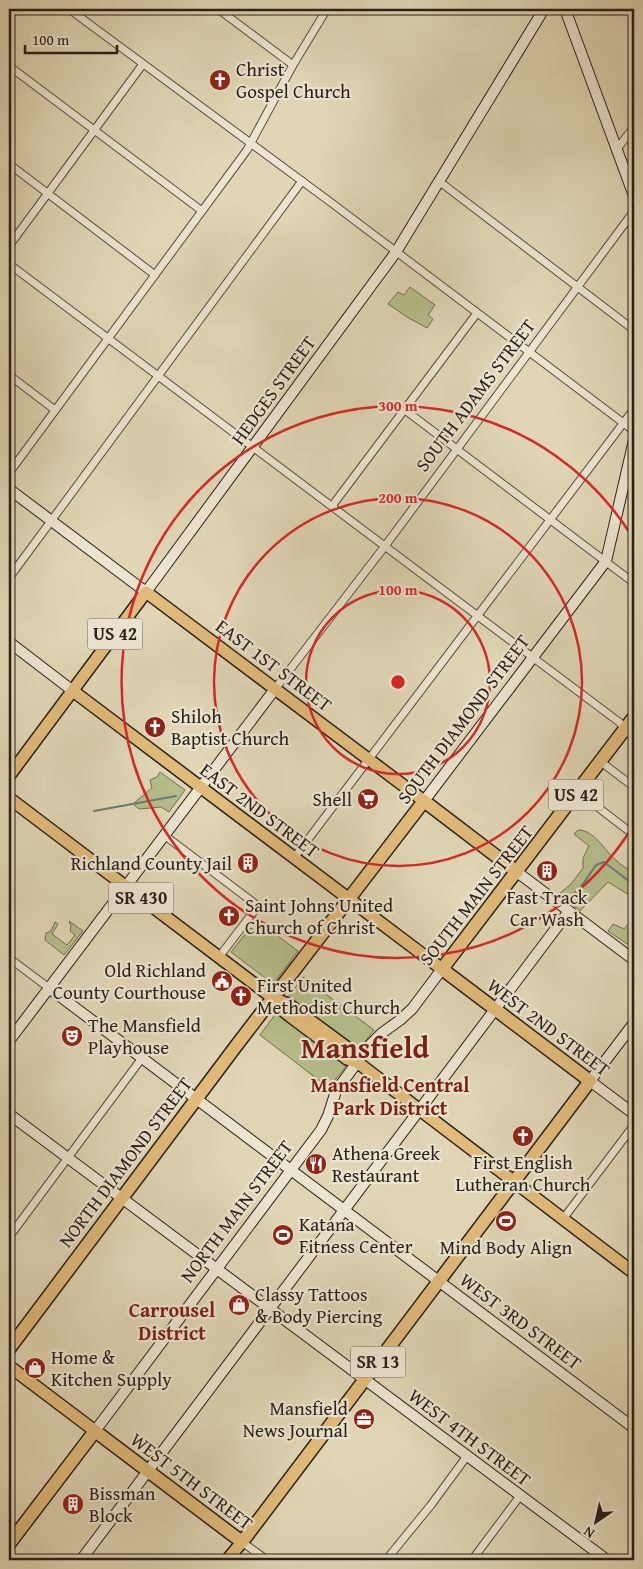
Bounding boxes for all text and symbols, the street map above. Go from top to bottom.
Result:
scale bar [25,22,118,54]
text: 100 m [32,29,70,50]
place label: Christ Gospel Church [236,55,351,105]
church icon: Christ Gospel Church [208,68,232,92]
street label: SOUTH ADAMS STREET [408,313,542,477]
street label: HEDGES STREET [224,329,322,450]
text: 300 m [378,395,418,416]
text: 200 m [378,487,418,508]
text: 100 m [378,579,418,600]
street label: EAST 1ST STREET [210,612,338,718]
road number: US 42 [88,618,142,650]
street label: SOUTH DIAMOND STREET [390,628,536,810]
centre of rings [389,673,407,691]
place label: Shiloh Baptist Church [171,702,289,752]
church icon: Shiloh Baptist Church [143,715,167,739]
street label: EAST 2ND STREET [194,756,326,865]
road number: US 42 [548,780,604,810]
place label: Shell [312,785,352,813]
supermarket icon: Shell [356,787,380,811]
street label: SOUTH MAIN STREET [412,819,540,971]
place label: Richland County Jail [71,849,232,877]
building icon: Richland County Jail [236,851,260,875]
building icon: Fast Track Car Wash [535,859,559,883]
road number: SR 430 [108,882,174,914]
place label: Fast Track Car Wash [506,883,588,933]
place label: Saint Johns United Church of Christ [245,891,394,941]
church icon: Saint Johns United Church of Christ [217,904,241,928]
place label: Old Richland County Courthouse [53,956,207,1006]
public building icon: Old Richland County Courthouse [210,969,234,993]
place label: First United Methodist Church [257,971,400,1021]
street label: WEST 2ND STREET [482,971,617,1083]
church icon: First United Methodist Church [229,984,253,1008]
place label: The Mansfield Playhouse [88,1011,202,1061]
theatre icon: The Mansfield Playhouse [60,1024,84,1048]
district label: Mansfield [301,1026,430,1069]
district label: Mansfield Central Park District [311,1070,469,1122]
street label: NORTH DIAMOND STREET [52,1071,199,1253]
church icon: First English Lutheran Church [511,1124,535,1148]
street label: NORTH MAIN STREET [173,1134,299,1288]
place label: Athena Greek Restaurant [332,1139,440,1189]
place label: First English Lutheran Church [456,1148,591,1198]
restaurant icon: Athena Greek Restaurant [304,1152,328,1176]
sports icon: Mind Body Align [494,1209,518,1233]
place label: Katana Fitness Center [299,1210,413,1260]
sports icon: Katana Fitness Center [271,1223,295,1247]
place label: Mind Body Align [440,1233,573,1261]
street label: WEST 3RD STREET [454,1266,588,1376]
place label: Classy Tattoos & Body Piercing [255,1280,383,1330]
shop icon: Classy Tattoos & Body Piercing [227,1293,251,1317]
district label: Carrousel District [129,1295,215,1347]
place label: Home & Kitchen Supply [51,1343,172,1393]
road number: SR 13 [350,1346,406,1378]
shop icon: Home & Kitchen Supply [23,1356,47,1380]
street label: WEST 4TH STREET [403,1382,537,1493]
place label: Mansfield News Journal [243,1394,349,1444]
office icon: Mansfield News Journal [352,1407,376,1431]
street label: WEST 5TH STREET [125,1426,259,1537]
place label: Bissman Block [89,1479,156,1529]
building icon: Bissman Block [61,1492,85,1516]
north arrow [570,1496,620,1546]
text: N [579,1522,598,1544]

